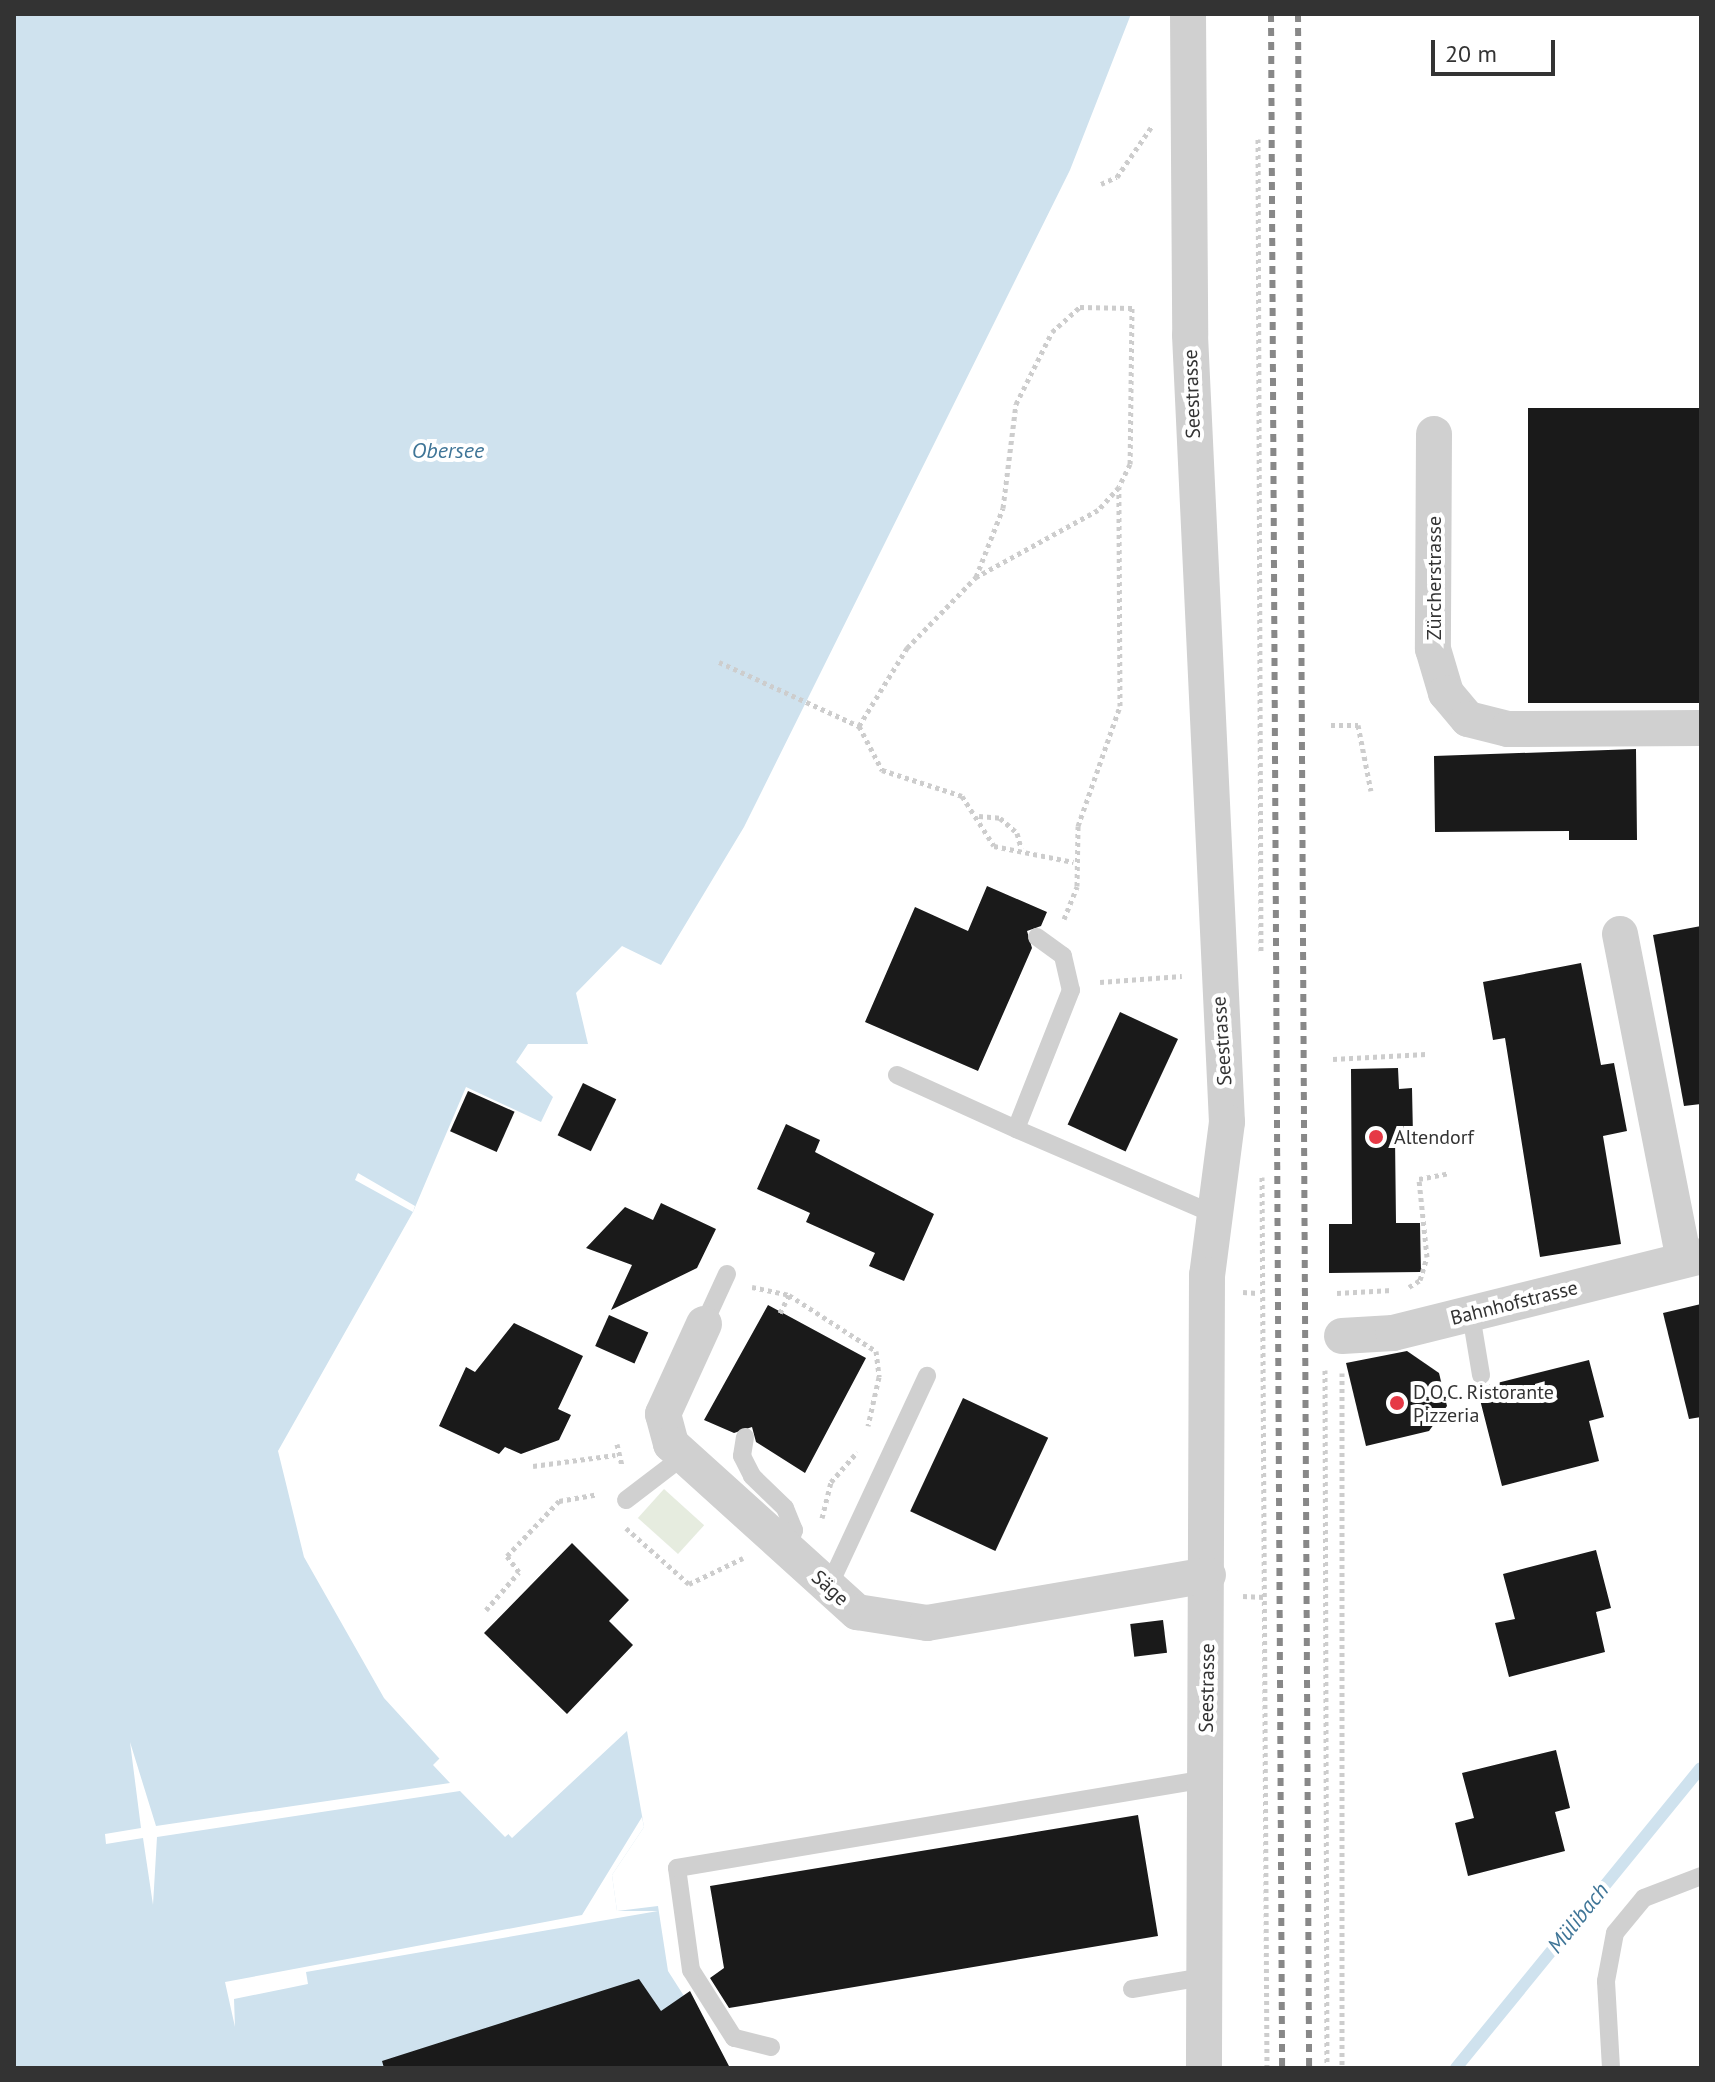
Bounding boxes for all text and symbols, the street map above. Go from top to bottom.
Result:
scale bar [1435,24,1559,74]
text: 20 m [1445,38,1497,69]
street label: Seestrasse [1178,349,1206,439]
water label: Obersee [412,438,484,464]
street label: Zürcherstrasse [1422,516,1446,640]
street label: Seestrasse [1207,995,1237,1087]
place label: Altendorf [1394,1125,1474,1149]
marker: Altendorf [1365,1126,1387,1148]
street label: Bahnhofstrasse [1448,1276,1580,1330]
place label: D.O.C. Ristorante Pizzeria [1413,1380,1555,1427]
marker: D.O.C. Ristorante Pizzeria [1388,1394,1406,1412]
street label: Säge [807,1565,853,1611]
street label: Seestrasse [1194,1643,1220,1733]
water label: Mülibach [1542,1878,1614,1958]

